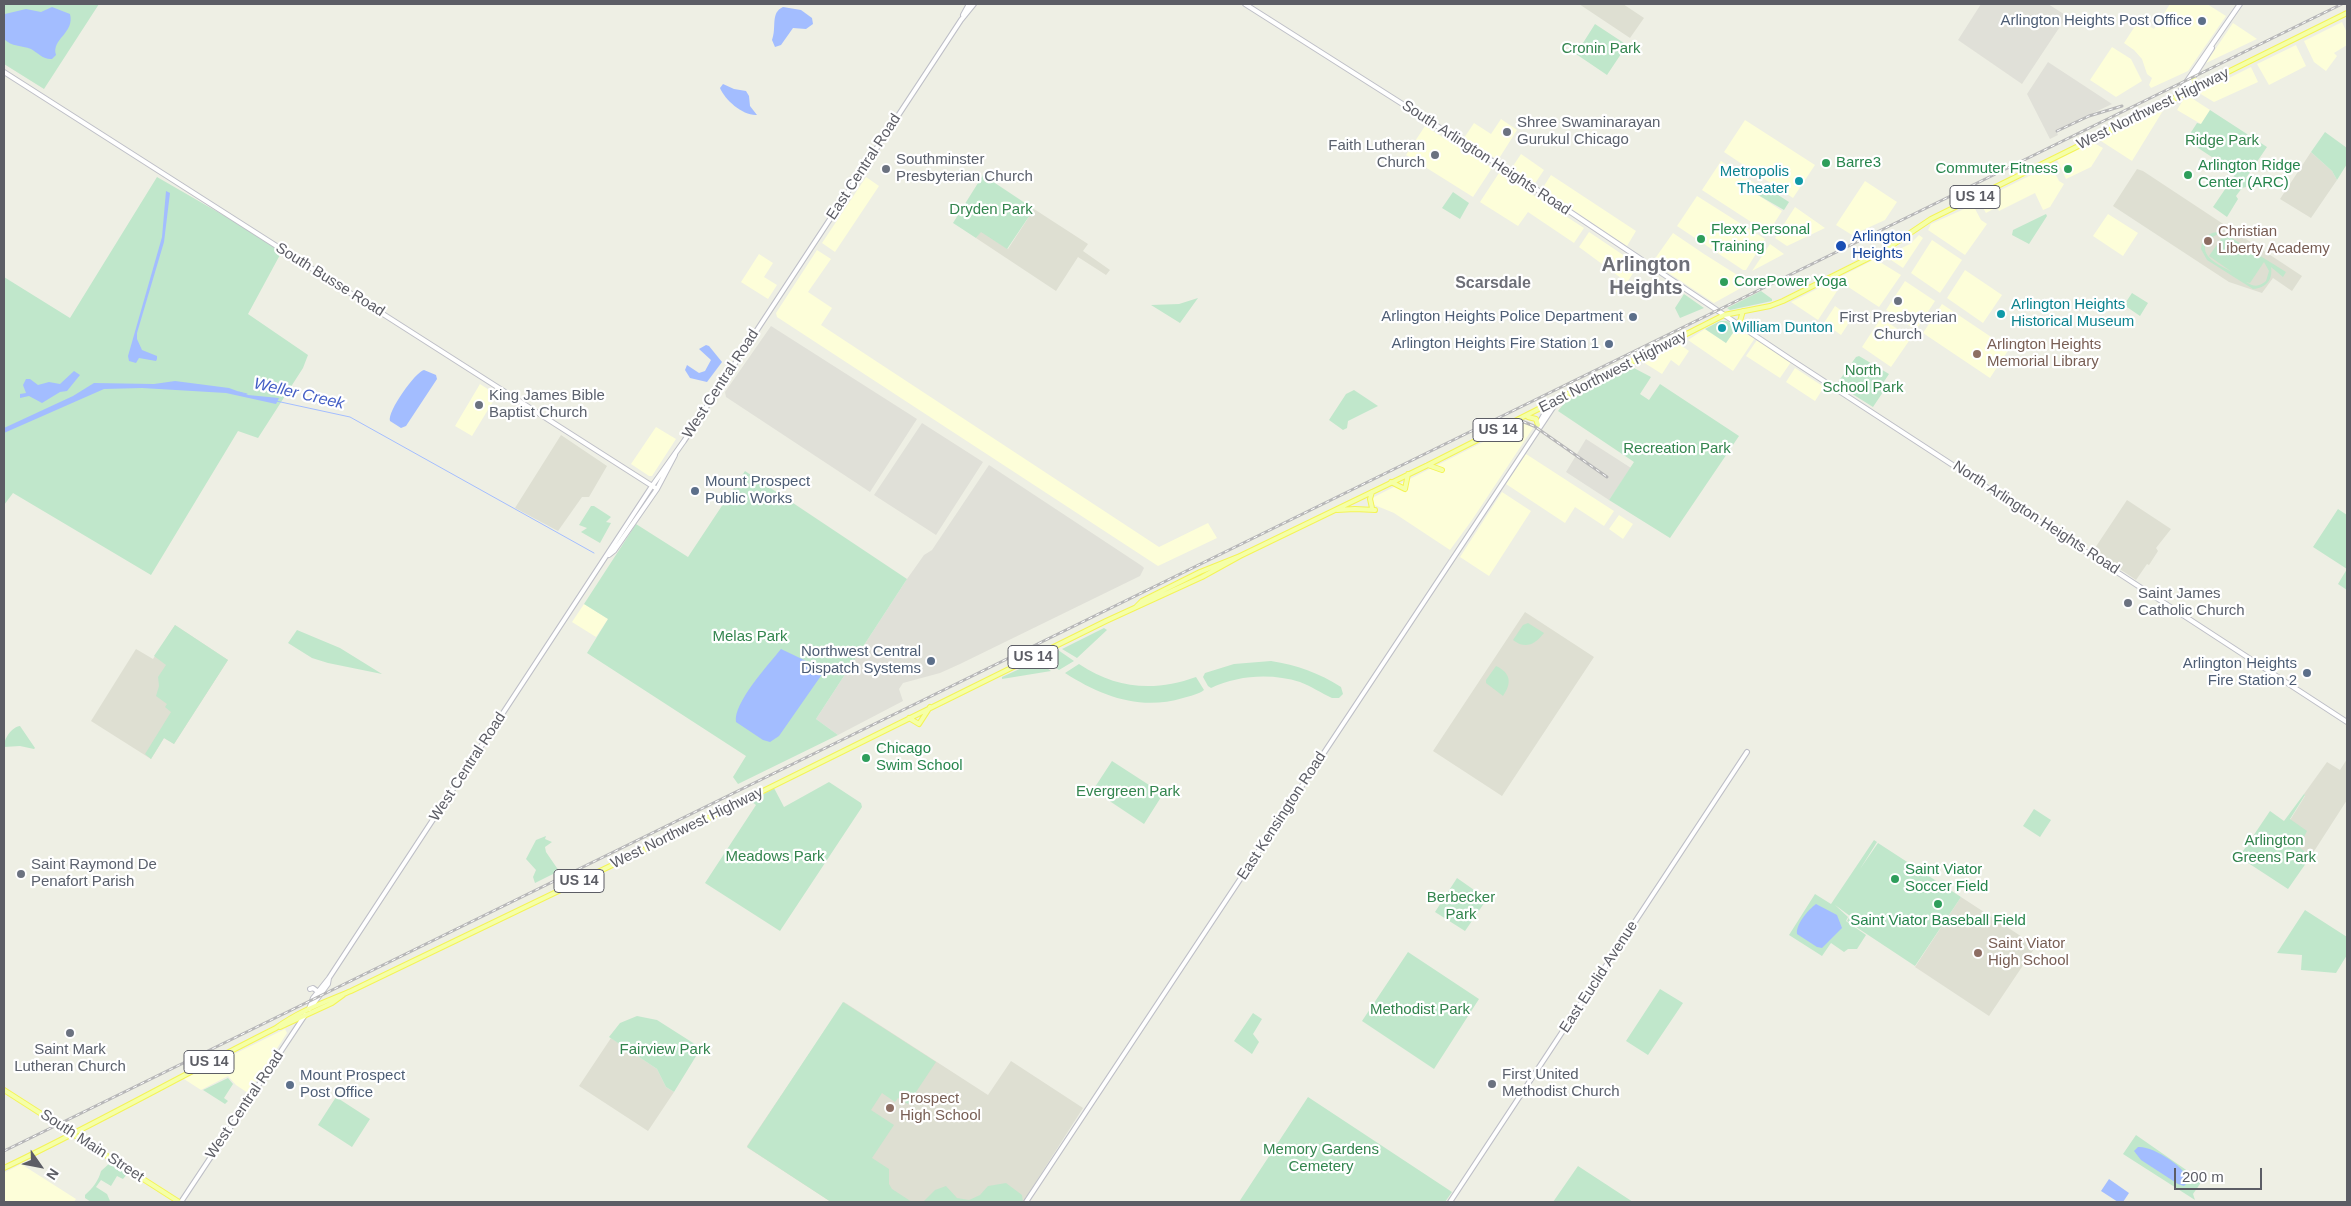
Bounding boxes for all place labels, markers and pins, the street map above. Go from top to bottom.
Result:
place label: Arlington Heights Post Office [2001,12,2192,30]
marker: Arlington Heights Post Office [2196,15,2208,27]
place label: Shree Swaminarayan Gurukul Chicago [1517,114,1660,149]
marker: Shree Swaminarayan Gurukul Chicago [1501,126,1513,138]
place label: Faith Lutheran Church [1328,137,1425,172]
marker: Faith Lutheran Church [1429,149,1441,161]
place label: Southminster Presbyterian Church [896,151,1033,186]
place label: Barre3 [1836,154,1881,172]
marker: Barre3 [1820,157,1832,169]
place label: Arlington Ridge Center (ARC) [2198,157,2301,192]
place label: Commuter Fitness [1935,160,2058,178]
marker: Southminster Presbyterian Church [880,163,892,175]
place label: Metropolis Theater [1720,163,1789,198]
marker: Commuter Fitness [2062,163,2074,175]
marker: Arlington Ridge Center (ARC) [2182,169,2194,181]
marker: Metropolis Theater [1793,175,1805,187]
place label: Flexx Personal Training [1711,221,1810,256]
place label: Christian Liberty Academy [2218,223,2330,258]
place label: Arlington Heights [1852,228,1911,263]
marker: Flexx Personal Training [1695,233,1707,245]
marker: Christian Liberty Academy [2202,235,2214,247]
marker: Arlington Heights [1834,239,1848,253]
place label: CorePower Yoga [1734,273,1847,291]
marker: CorePower Yoga [1718,276,1730,288]
marker: First Presbyterian Church [1892,295,1904,307]
place label: Arlington Heights Historical Museum [2011,296,2134,331]
place label: Arlington Heights Police Department [1381,308,1623,326]
marker: Arlington Heights Historical Museum [1995,308,2007,320]
place label: First Presbyterian Church [1839,309,1957,344]
marker: Arlington Heights Police Department [1627,311,1639,323]
place label: William Dunton [1732,319,1833,337]
marker: William Dunton [1716,322,1728,334]
place label: Arlington Heights Fire Station 1 [1391,335,1599,353]
place label: Arlington Heights Memorial Library [1987,336,2101,371]
marker: Arlington Heights Fire Station 1 [1603,338,1615,350]
marker: Arlington Heights Memorial Library [1971,348,1983,360]
place label: King James Bible Baptist Church [489,387,605,422]
marker: King James Bible Baptist Church [473,399,485,411]
place label: Mount Prospect Public Works [705,473,810,508]
marker: Mount Prospect Public Works [689,485,701,497]
place label: Saint James Catholic Church [2138,585,2245,620]
marker: Saint James Catholic Church [2122,597,2134,609]
place label: Northwest Central Dispatch Systems [801,643,921,678]
marker: Northwest Central Dispatch Systems [925,655,937,667]
place label: Arlington Heights Fire Station 2 [2183,655,2297,690]
marker: Arlington Heights Fire Station 2 [2301,667,2313,679]
place label: Chicago Swim School [876,740,963,775]
marker: Chicago Swim School [860,752,872,764]
place label: Saint Raymond De Penafort Parish [31,856,157,891]
place label: Saint Viator Soccer Field [1905,861,1988,896]
marker: Saint Raymond De Penafort Parish [15,868,27,880]
marker: Saint Viator Soccer Field [1889,873,1901,885]
marker: Saint Viator Baseball Field [1932,898,1944,910]
place label: Saint Viator Baseball Field [1850,912,2026,930]
place label: Saint Viator High School [1988,935,2069,970]
marker: Saint Viator High School [1972,947,1984,959]
marker: Saint Mark Lutheran Church [64,1027,76,1039]
place label: Saint Mark Lutheran Church [14,1041,126,1076]
place label: First United Methodist Church [1502,1066,1620,1101]
place label: Mount Prospect Post Office [300,1067,405,1102]
marker: First United Methodist Church [1486,1078,1498,1090]
marker: Mount Prospect Post Office [284,1079,296,1091]
place label: Prospect High School [900,1090,981,1125]
marker: Prospect High School [884,1102,896,1114]

